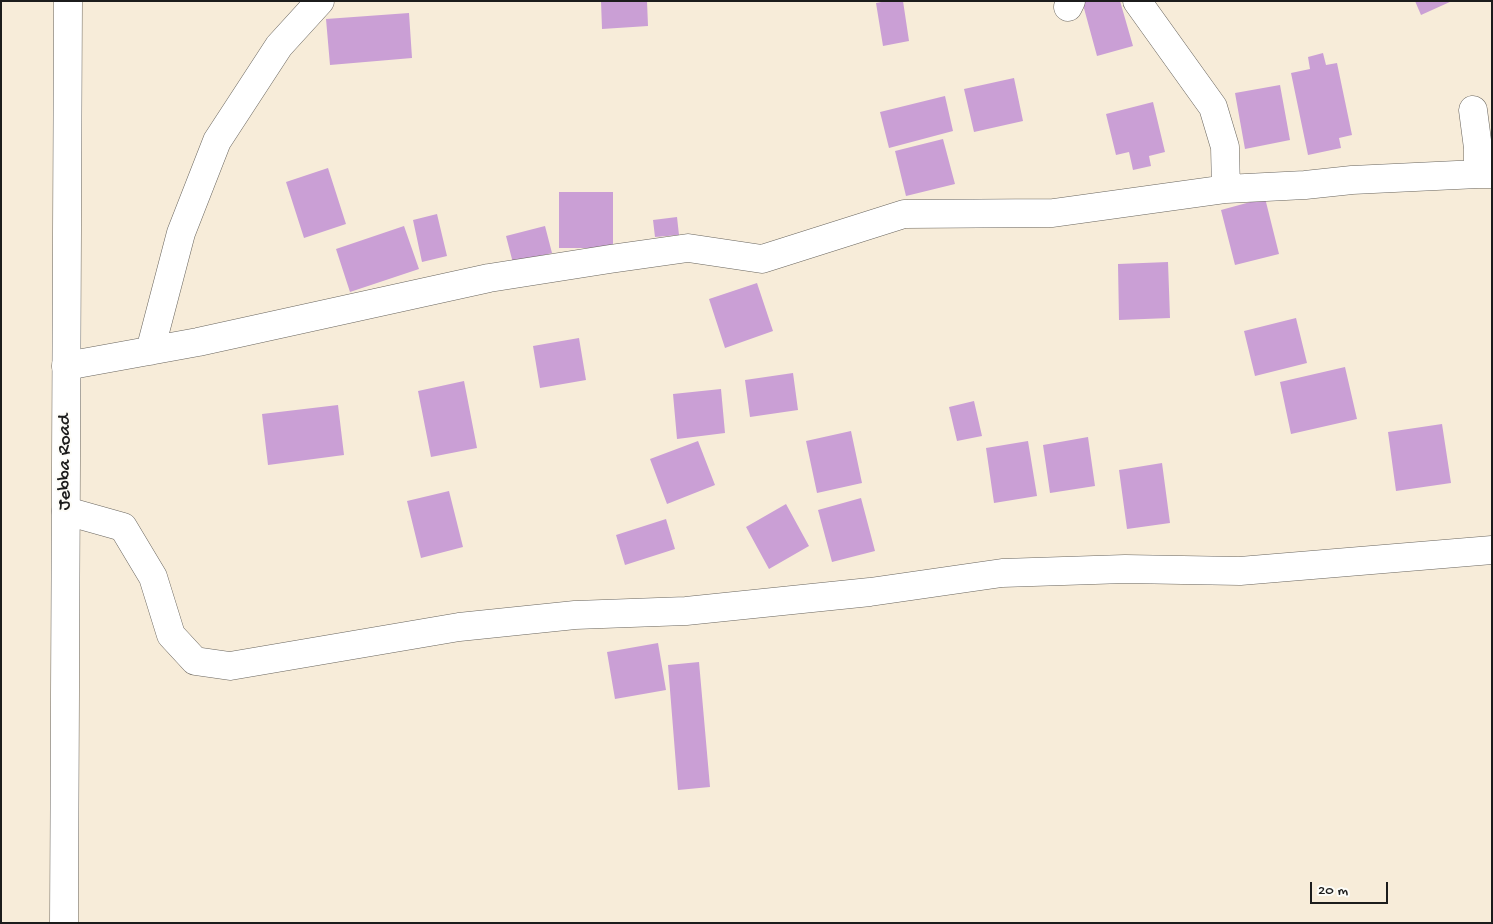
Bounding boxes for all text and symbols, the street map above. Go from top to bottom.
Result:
street label: Jebba Road [55,414,77,510]
scale bar [1313,872,1390,904]
text: 20 m [1318,882,1348,900]

